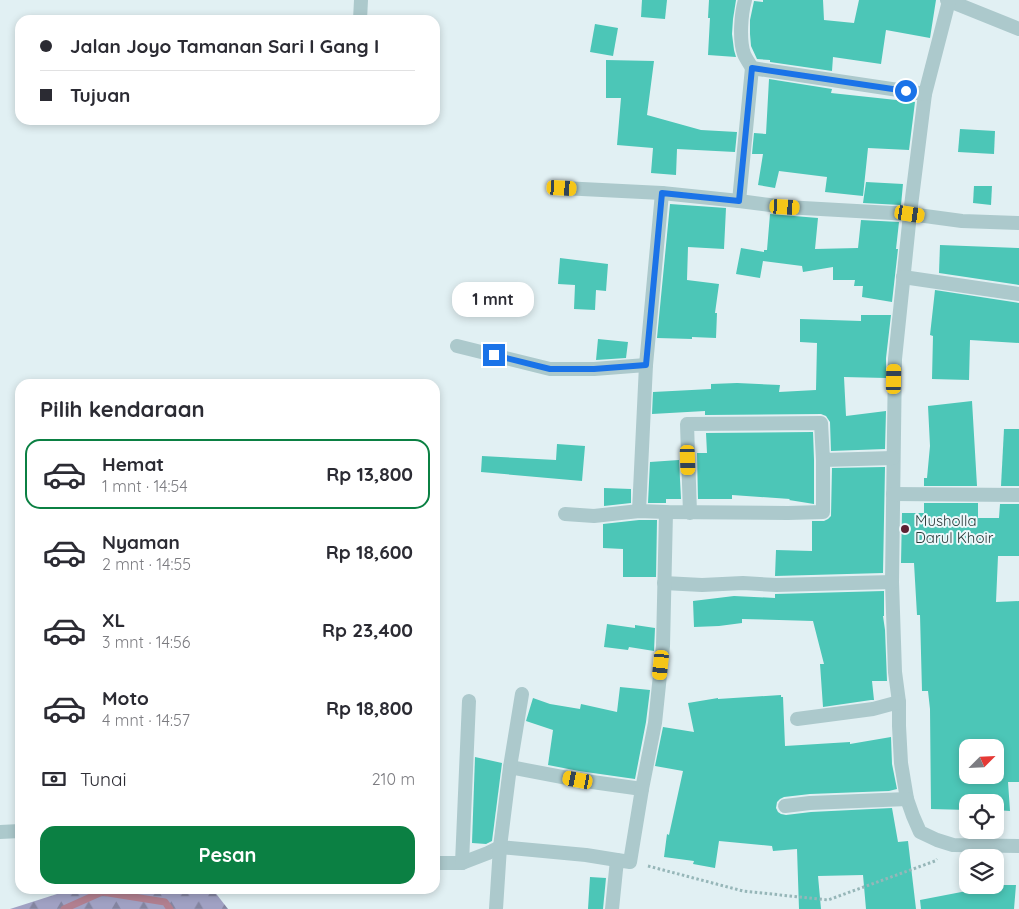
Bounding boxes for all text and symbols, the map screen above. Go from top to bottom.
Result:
text: Jalan Joyo Tamanan Sari I Gang I [70,34,379,58]
route start [895,80,917,102]
text: Tujuan [70,83,130,107]
car [546,180,577,196]
car [769,199,800,215]
car [894,204,925,224]
callout: 1 mnt [453,282,535,318]
text: 1 mnt [472,289,514,309]
route end [483,344,505,366]
car [886,364,901,394]
text: Pilih kendaraan [40,395,205,423]
car [679,445,696,475]
icon: car [42,452,87,497]
text: Hemat [102,452,164,476]
text: Rp 13,800 [326,462,413,486]
text: 1 mnt · 14:54 [102,476,188,496]
place label: Musholla Darul Khoir [915,511,994,547]
marker: Musholla Darul Khoir [899,523,911,535]
icon: car [42,530,87,575]
text: Nyaman [102,530,180,554]
text: Rp 18,600 [326,540,413,564]
text: 2 mnt · 14:55 [102,554,191,574]
icon: car [42,608,87,653]
text: XL [102,608,125,632]
text: Rp 23,400 [322,618,413,642]
text: 3 mnt · 14:56 [102,632,190,652]
car [651,649,670,681]
icon: car [42,686,87,731]
text: Moto [102,686,149,710]
text: Rp 18,800 [326,696,413,720]
text: 4 mnt · 14:57 [102,710,190,730]
north arrow [959,739,1004,784]
map controls [959,739,1004,894]
icon: cash [40,765,68,793]
text: Tunai [80,767,127,791]
text: 210 m [372,769,415,789]
car [561,770,594,790]
button: locate [959,794,1004,839]
button: Pesan [40,826,415,884]
button: layers [959,849,1004,894]

